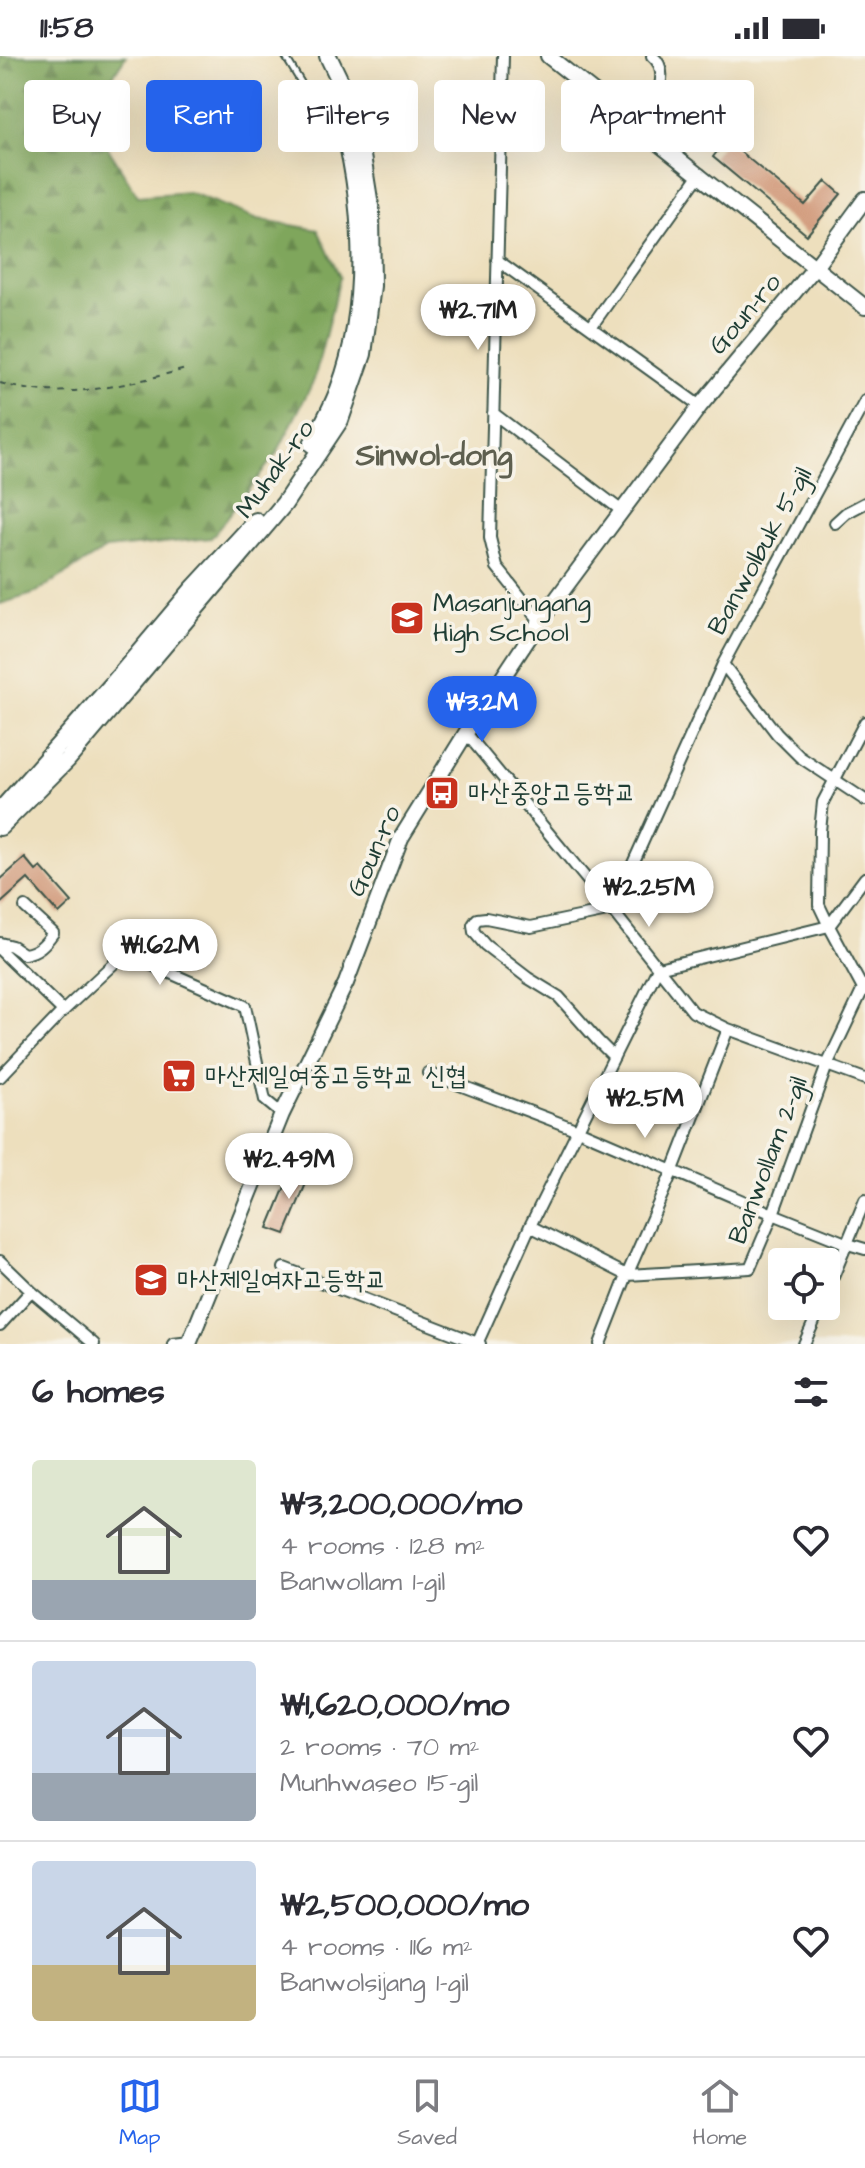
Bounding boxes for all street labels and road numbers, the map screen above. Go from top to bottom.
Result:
street label: Goun-ro [700,265,790,362]
street label: Muhak-ro [227,412,323,526]
street label: Banwolbuk 5-gil [699,461,823,642]
street label: Goun-ro [338,800,410,902]
street label: Banwollam 2-gil [720,1071,818,1250]

